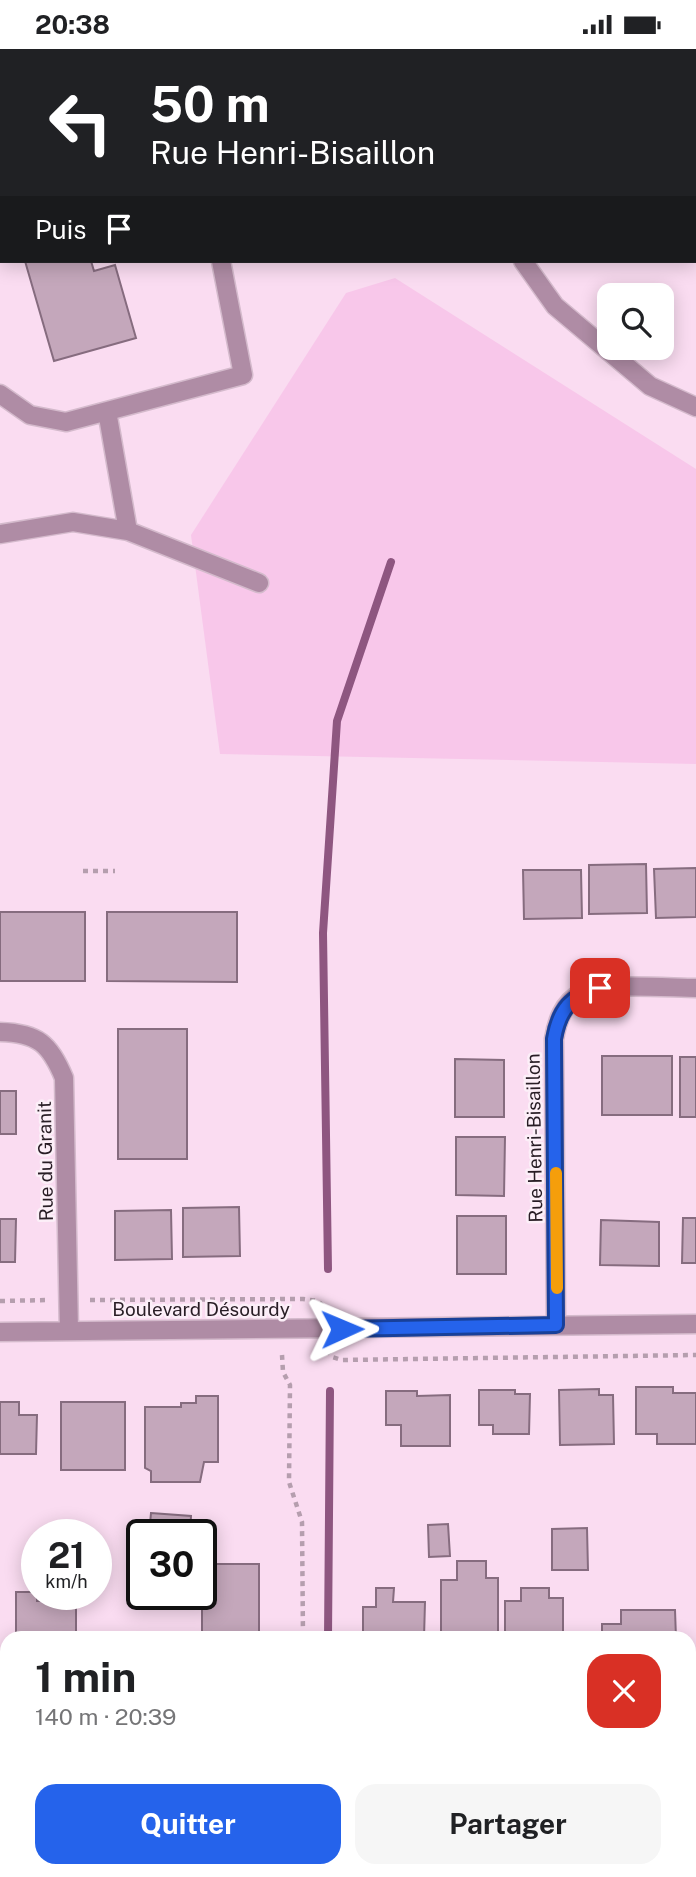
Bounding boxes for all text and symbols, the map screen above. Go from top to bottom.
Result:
text: 20:38 [35,9,110,40]
text: 50 m [150,75,270,133]
icon: left [35,77,126,168]
text: Rue Henri-Bisaillon [150,134,435,171]
icon: arrive [100,210,138,248]
text: Puis [35,214,86,245]
map controls [597,283,674,360]
button: search [597,283,674,360]
pin [570,958,630,1018]
icon: arrive [581,969,619,1007]
street label: Rue Henri-Bisaillon [522,1053,546,1223]
street label: Rue du Granit [33,1101,57,1221]
position arrow [305,1292,379,1366]
street label: Boulevard Désourdy [112,1298,290,1320]
speed limit sign: 30 [126,1519,217,1610]
text: 21 [48,1535,85,1576]
text: km/h [45,1571,88,1592]
text: 1 min [35,1652,136,1701]
button: close [587,1654,661,1728]
text: 140 m · 20:39 [35,1703,176,1730]
button: Quitter [35,1784,341,1864]
button: Partager [355,1784,661,1864]

